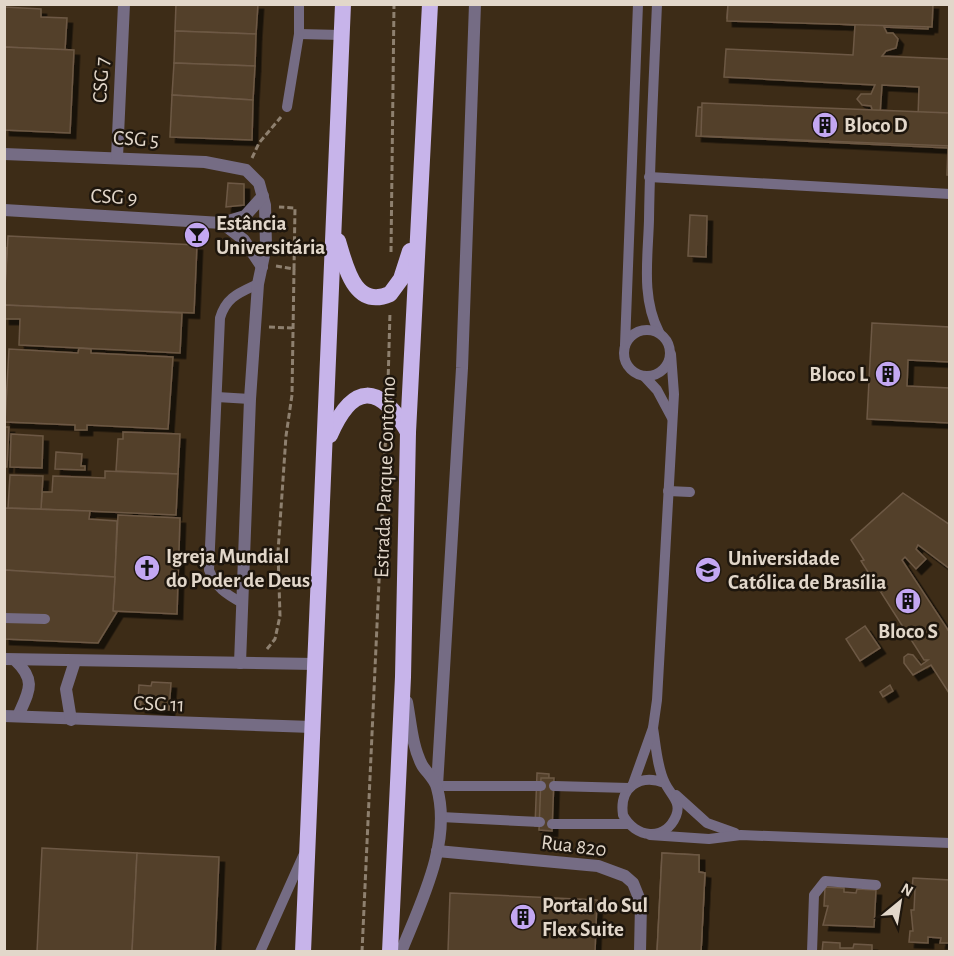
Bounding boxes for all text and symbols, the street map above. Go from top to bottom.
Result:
street label: CSG 7 [89,56,113,103]
building icon: Bloco D [810,110,840,140]
place label: Bloco D [844,115,908,136]
street label: CSG 5 [113,127,159,151]
street label: CSG 9 [90,185,138,209]
place label: Estância Universitária [216,213,325,258]
bar icon: Estância Universitária [182,220,212,250]
building icon: Bloco L [873,359,903,389]
place label: Bloco L [809,364,869,385]
street label: Estrada Parque Contorno [371,376,399,578]
place label: Igreja Mundial do Poder de Deus [166,546,310,591]
place label: Universidade Católica de Brasília [728,548,886,593]
church icon: Igreja Mundial do Poder de Deus [132,553,162,583]
school or university icon: Universidade Católica de Brasília [693,555,723,585]
building icon: Bloco S [893,586,923,616]
place label: Bloco S [878,621,938,642]
street label: CSG 11 [133,693,185,715]
street label: Rua 820 [540,832,608,860]
north arrow [870,872,930,932]
text: N [898,880,916,900]
place label: Portal do Sul Flex Suite [542,895,648,940]
building icon: Portal do Sul Flex Suite [508,902,538,932]

